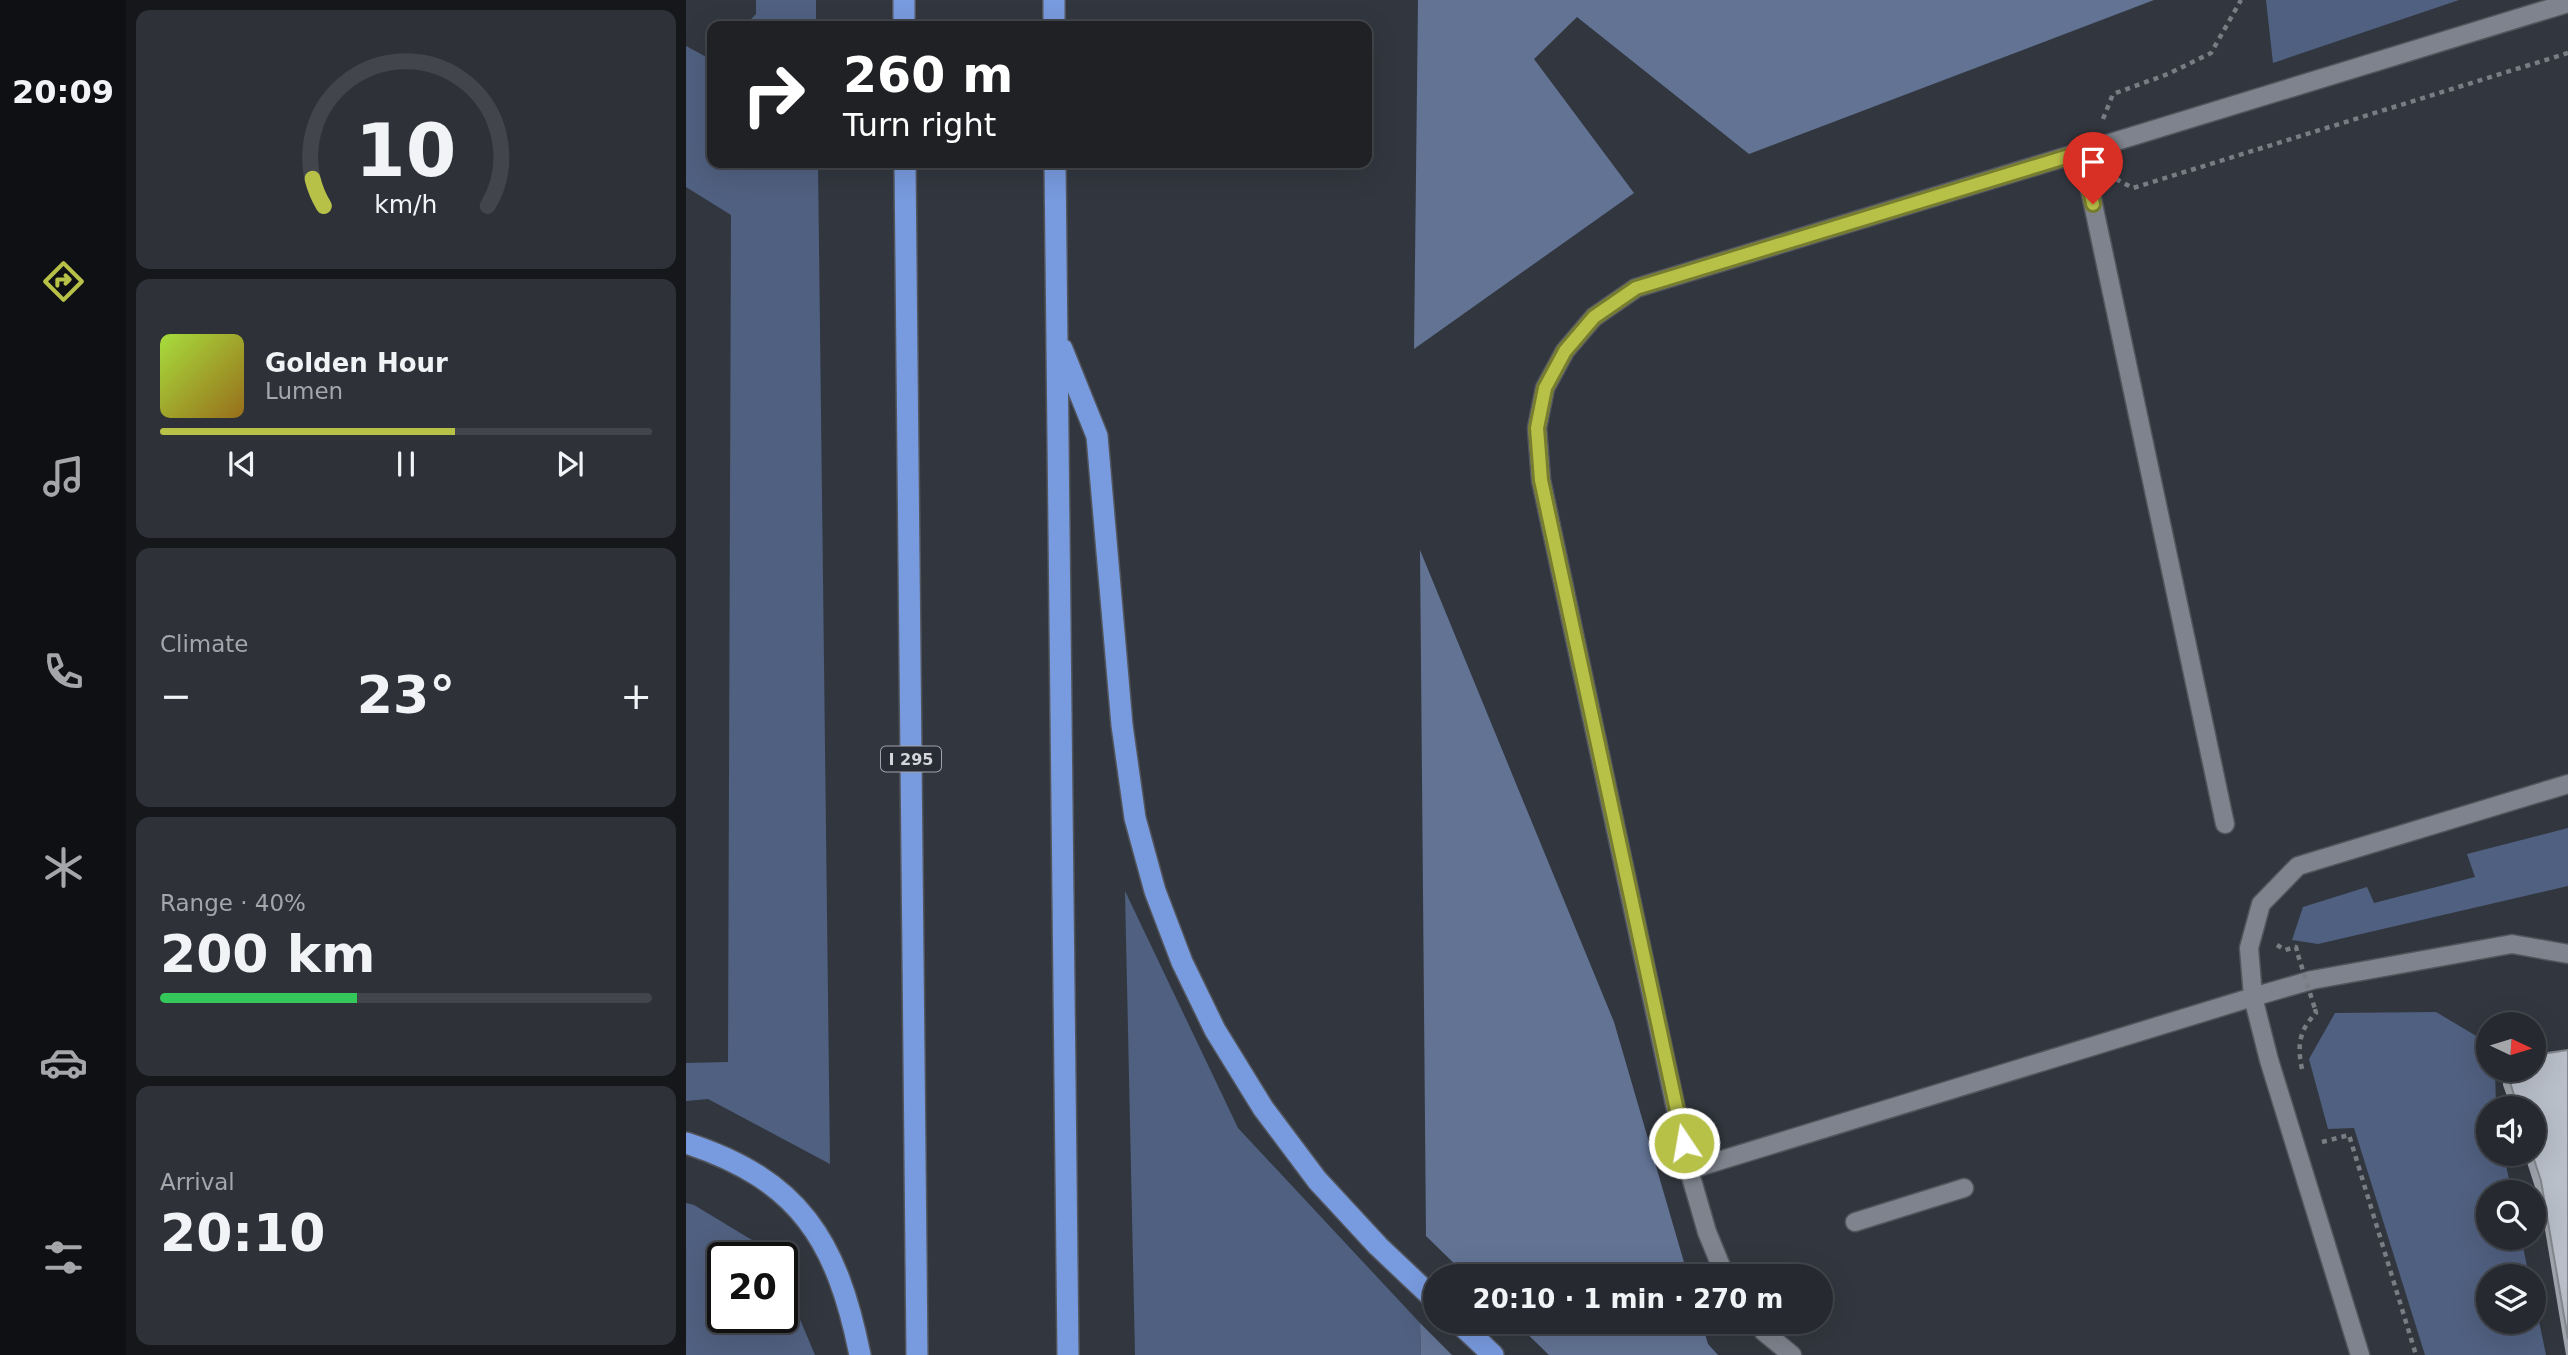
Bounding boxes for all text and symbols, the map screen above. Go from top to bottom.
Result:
text: 260 m [843,47,1013,104]
icon: right [728,49,819,140]
text: 20:09 [12,73,114,111]
text: Turn right [843,106,996,144]
text: 10 [355,108,457,193]
pin [2063,132,2123,204]
icon: arrive [2074,143,2112,181]
text: km/h [374,189,438,218]
icon: directions [39,257,88,306]
text: Golden Hour [265,348,448,378]
text: Lumen [265,378,343,404]
icon: previous [223,445,261,483]
icon: pause [387,445,425,483]
icon: next [551,445,589,483]
icon: music [39,452,88,501]
text: Climate [160,631,249,657]
icon: phone [39,647,88,696]
text: 23° [357,665,455,725]
text: − [160,674,192,718]
text: + [620,674,652,718]
road number: I 295 [881,746,941,772]
icon: climate [39,843,88,892]
text: Range · 40% [160,890,306,916]
text: 200 km [160,924,375,984]
north arrow [2476,1012,2546,1082]
map controls [2476,1012,2546,1334]
icon: car [39,1038,88,1087]
button: sound [2476,1096,2546,1166]
position arrow [1647,1106,1721,1180]
text: Arrival [160,1169,235,1195]
button: search [2476,1180,2546,1250]
text: 20:10 [160,1203,326,1263]
icon: filters [39,1233,88,1282]
speed limit sign: 20 [707,1242,798,1333]
button: layers [2476,1264,2546,1334]
text: 20:10 · 1 min · 270 m [1473,1284,1783,1314]

